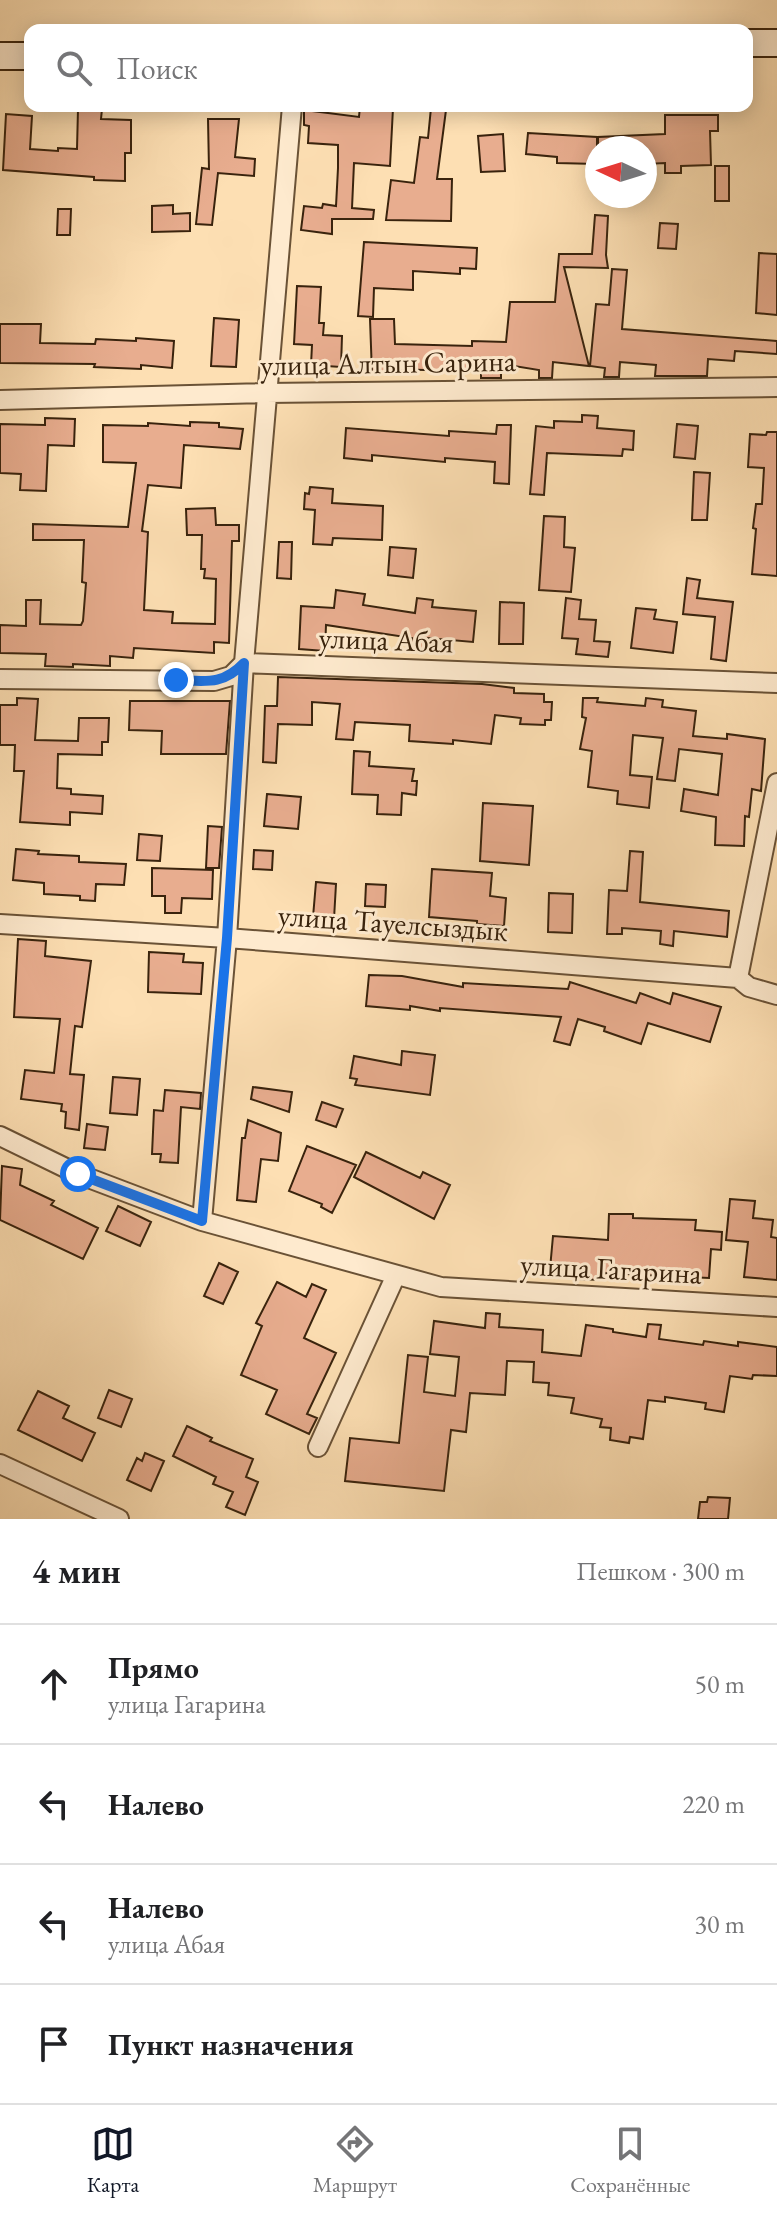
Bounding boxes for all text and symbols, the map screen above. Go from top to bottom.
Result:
search box [24,24,753,112]
icon: search [52,46,96,90]
text: Поиск [116,49,198,88]
north arrow [585,136,657,208]
street label: улица Алтын Сарина [260,341,516,384]
street label: улица Абая [318,618,454,661]
route end [158,662,194,698]
street label: улица Тауелсыздык [277,895,509,950]
route start [60,1156,96,1192]
street label: улица Гагарина [519,1244,703,1293]
text: 4 мин [32,1549,121,1593]
text: Пешком · 300 m [576,1554,745,1588]
text: Прямо [108,1648,199,1687]
icon: ahead [32,1662,76,1706]
text: 50 m [695,1667,745,1701]
text: улица Гагарина [108,1687,266,1721]
icon: left [32,1782,76,1826]
text: Налево [108,1785,204,1824]
text: 220 m [682,1787,745,1821]
text: Налево [108,1888,204,1927]
icon: left [32,1902,76,1946]
text: 30 m [695,1907,745,1941]
text: улица Абая [108,1927,225,1961]
icon: arrive [32,2022,76,2066]
text: Пункт назначения [108,2025,354,2064]
tab: Карта [87,2122,139,2199]
tab: Маршрут [313,2122,397,2199]
tab: Сохранённые [570,2122,690,2199]

